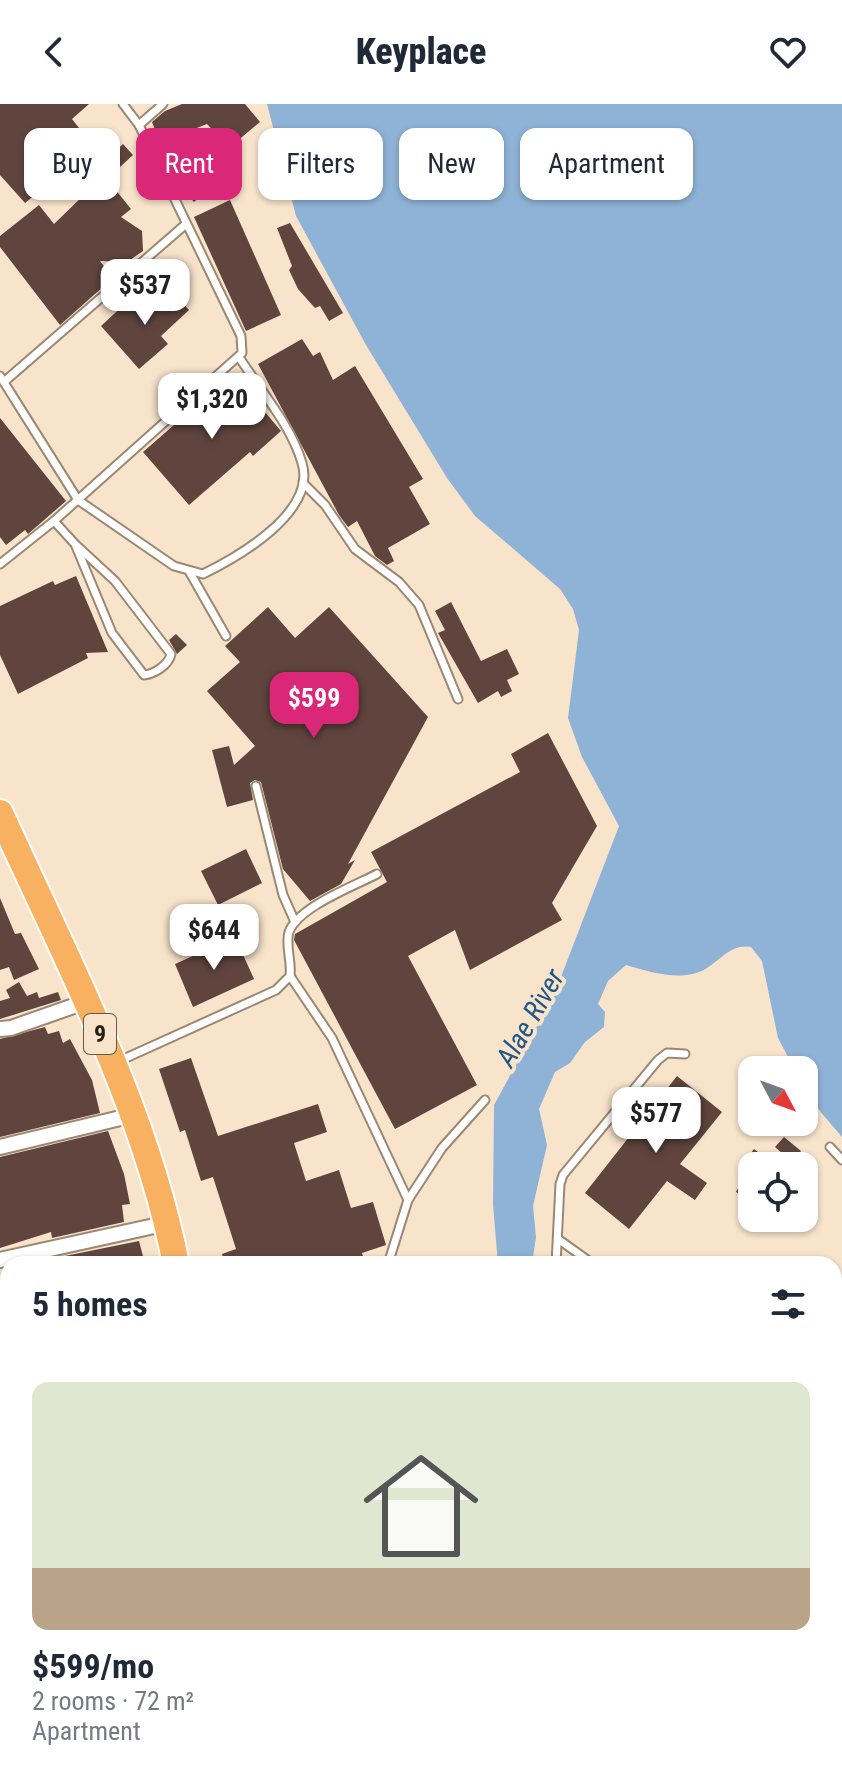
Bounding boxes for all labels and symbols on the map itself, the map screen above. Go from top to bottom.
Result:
pin: $537 [98,259,192,327]
pin: $1,320 [147,373,277,441]
pin: $599 [267,672,361,740]
pin: $644 [167,904,261,972]
water label: Alae River [488,963,571,1073]
road number: 9 [84,1014,116,1054]
north arrow [738,1056,818,1136]
pin: $577 [609,1087,703,1155]

